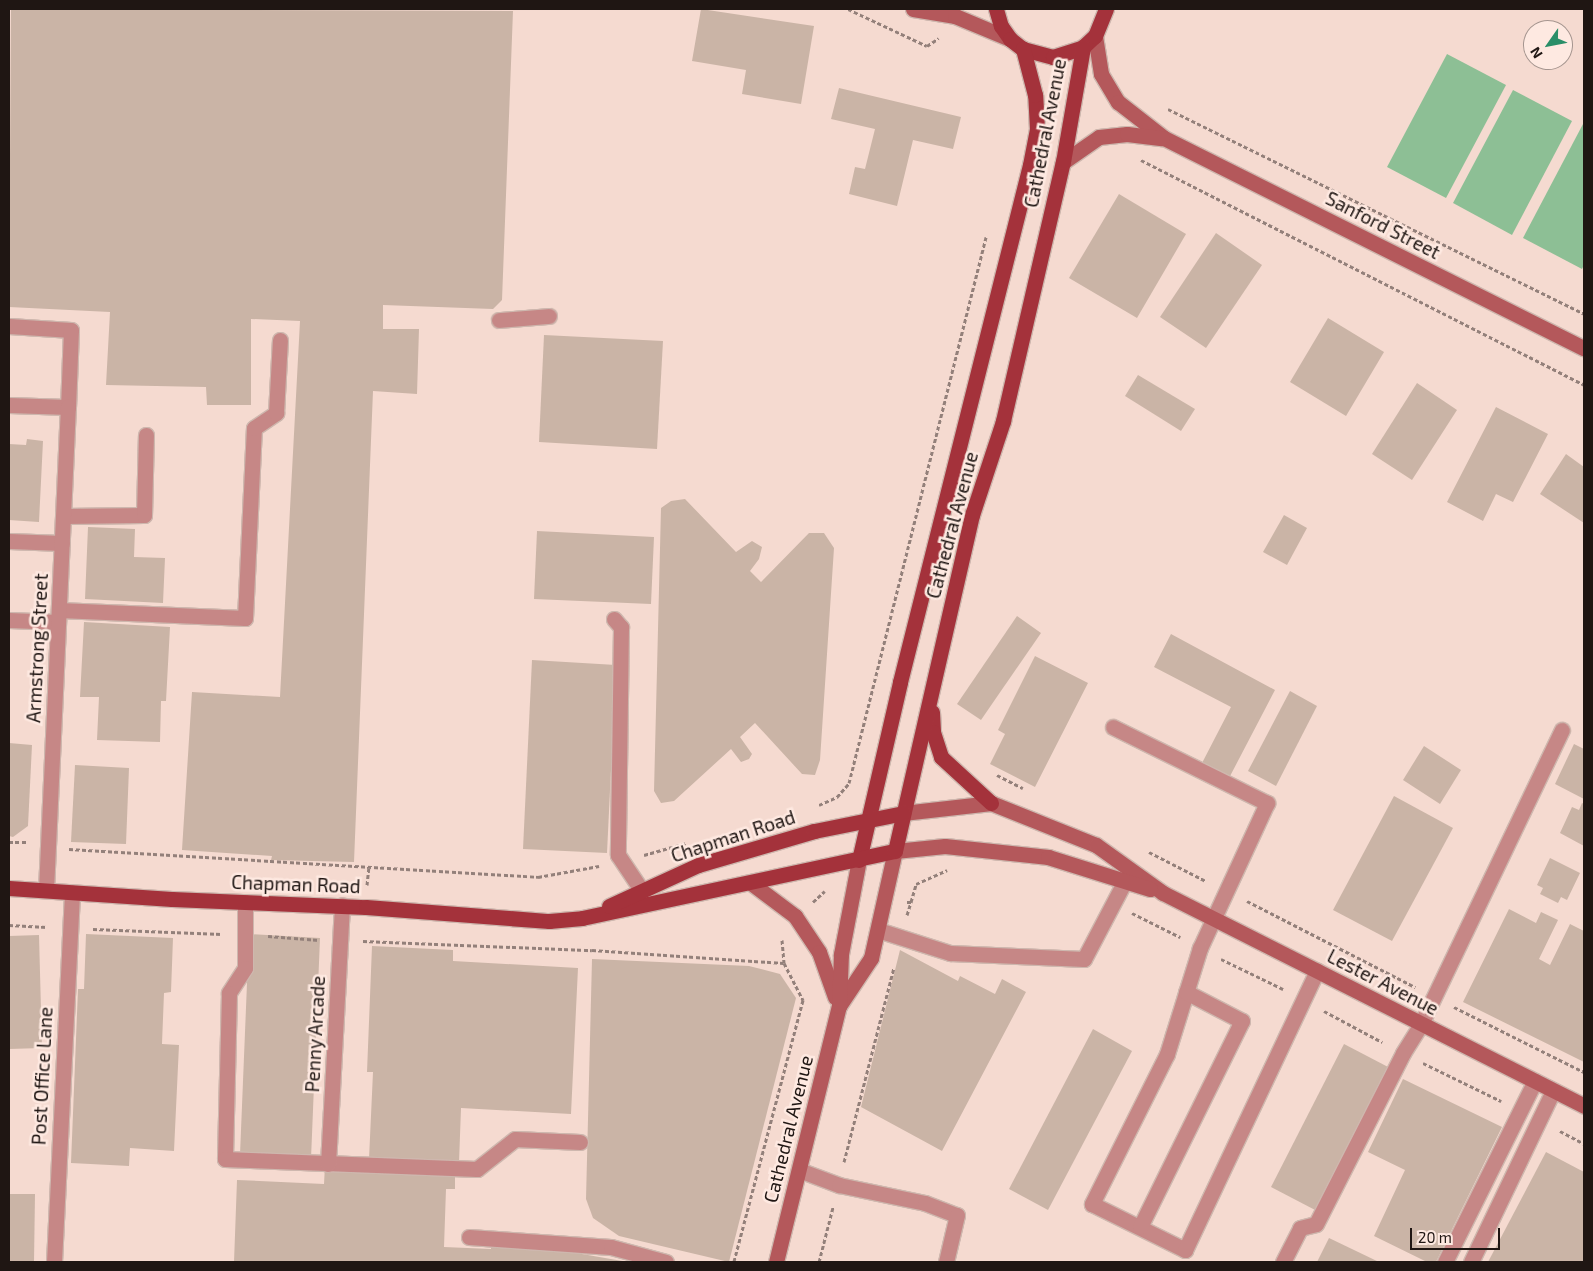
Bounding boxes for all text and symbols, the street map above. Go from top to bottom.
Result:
north arrow [1523,20,1573,70]
text: N [1526,44,1546,62]
street label: Cathedral Avenue [1019,56,1071,210]
street label: Sanford Street [1322,186,1444,264]
street label: Cathedral Avenue [921,449,983,601]
street label: Armstrong Street [22,573,52,723]
street label: Chapman Road [668,805,798,867]
street label: Chapman Road [231,870,361,898]
street label: Lester Avenue [1323,944,1443,1020]
street label: Penny Arcade [301,975,329,1093]
street label: Post Office Lane [27,1006,57,1146]
street label: Cathedral Avenue [759,1052,817,1206]
scale bar [1413,1218,1503,1250]
text: 20 m [1418,1228,1452,1246]

